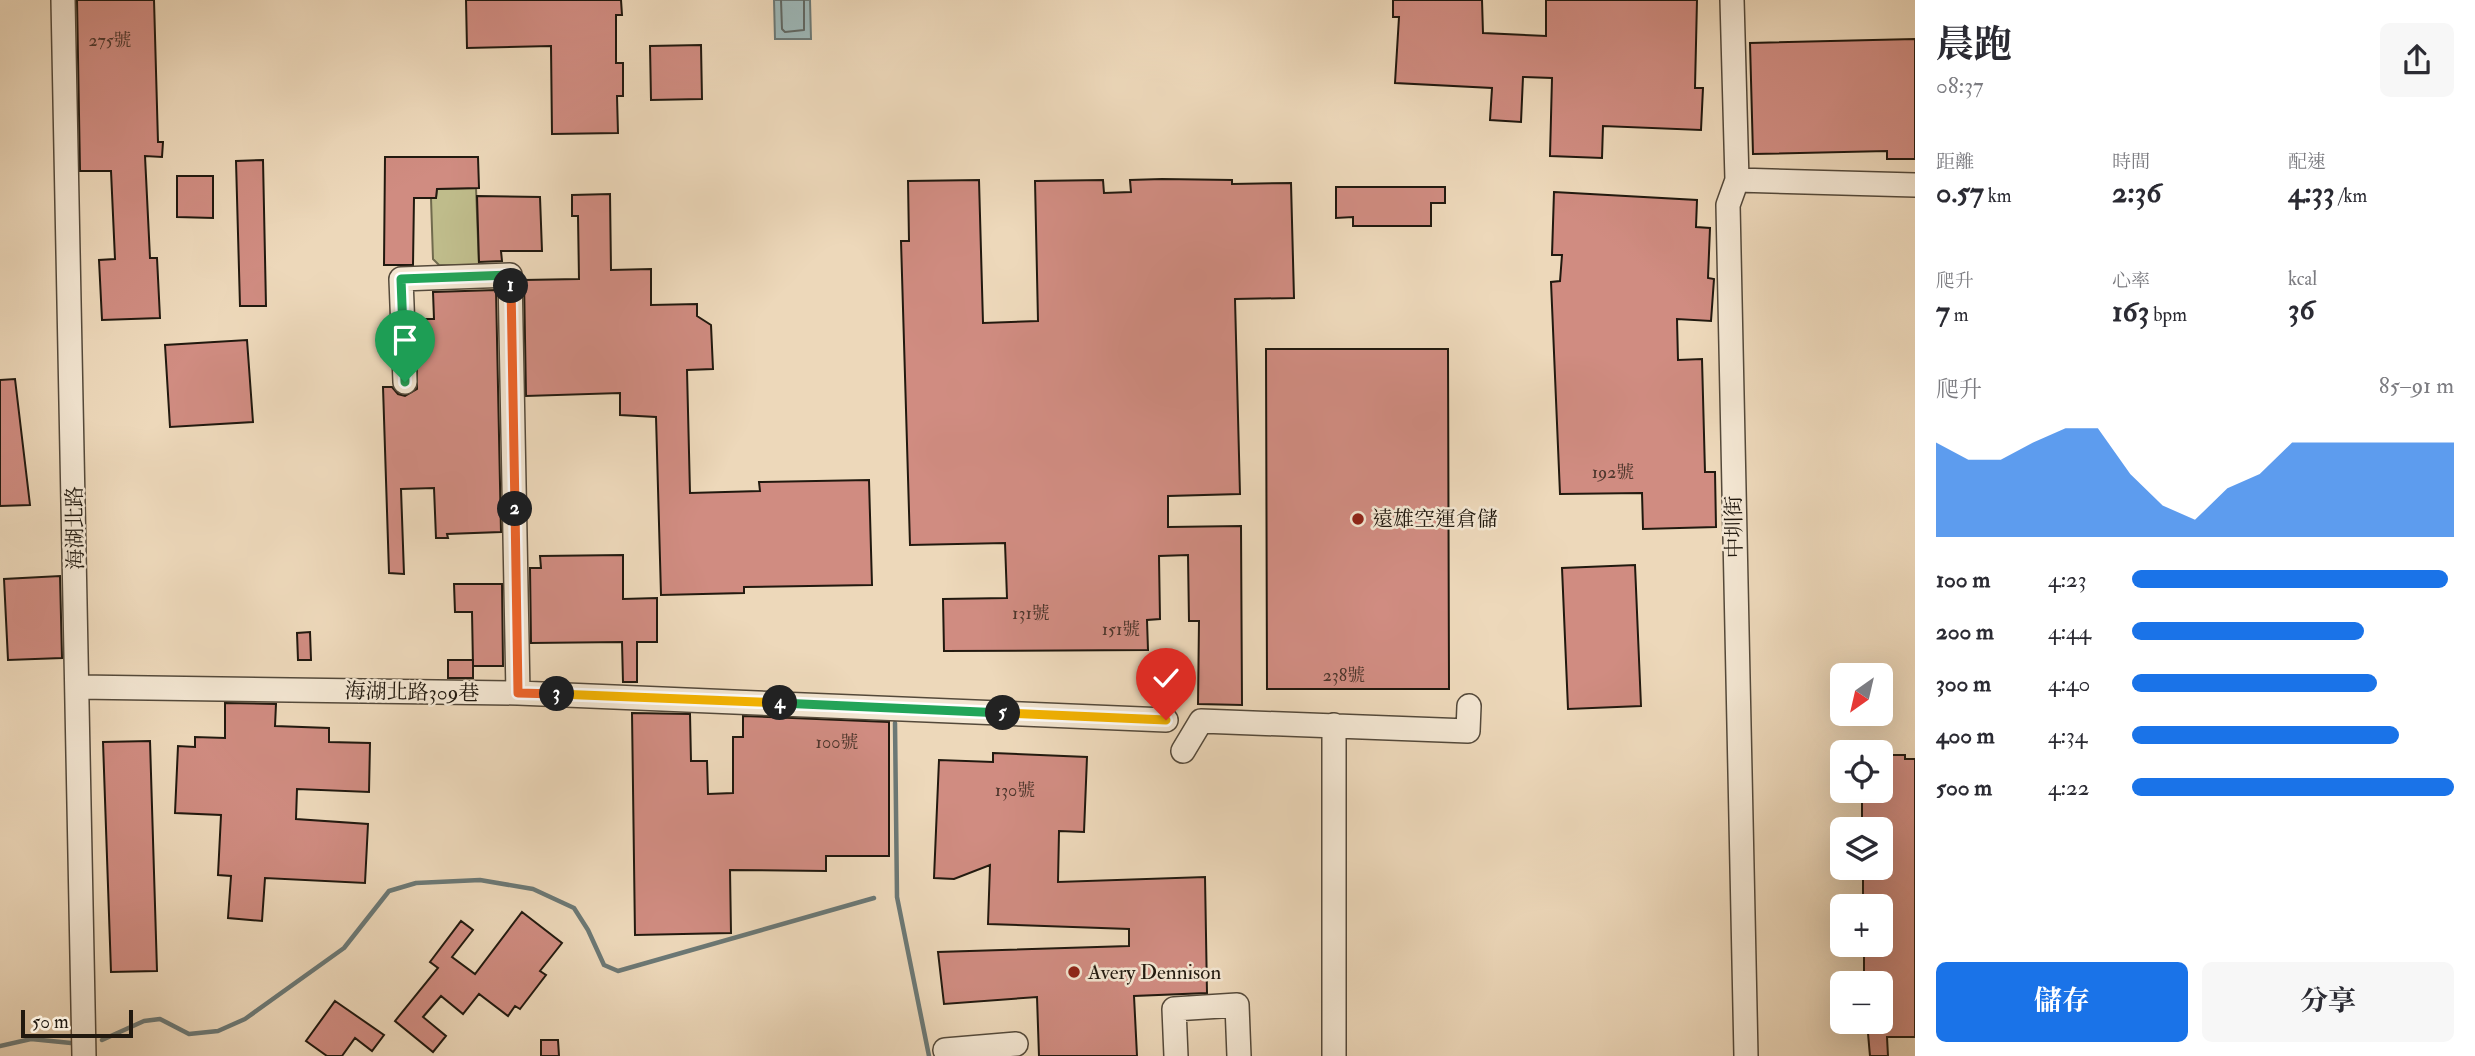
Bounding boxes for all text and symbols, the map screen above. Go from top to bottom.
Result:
text: 晨跑 [1936,21,2012,69]
button: share [2380,23,2454,97]
house number: 275號 [88,29,132,52]
text: 08:37 [1936,71,1984,100]
text: 距離 [1936,150,1974,174]
text: 時間 [2112,150,2150,174]
text: 配速 [2288,150,2326,174]
text: 0.57 [1936,174,1984,211]
text: 2:36 [2112,174,2161,211]
text: 4:33 [2288,174,2335,211]
text: km [1984,184,2011,208]
text: /km [2335,184,2367,208]
text: kcal [2288,267,2317,291]
pin: 1 [494,268,528,304]
text: 爬升 [1936,269,1974,293]
text: 心率 [2112,269,2150,293]
text: 1 [507,273,514,297]
text: 36 [2288,291,2315,328]
text: 7 [1936,293,1950,330]
text: 163 [2112,293,2149,330]
text: m [1950,303,1969,327]
text: bpm [2149,303,2187,327]
pin [375,310,435,382]
icon: arrive [386,321,424,359]
text: 85–91 m [2379,371,2454,400]
text: 爬升 [1936,375,1982,404]
house number: 192號 [1592,461,1634,484]
street label: 海湖北路 [61,486,90,570]
pin: 2 [498,491,532,526]
street label: 中圳街 [1720,495,1749,559]
text: 2 [510,496,519,520]
place label: 遠雄空運倉儲 [1372,506,1498,533]
marker: 遠雄空運倉儲 [1350,511,1366,527]
text: 100 m [1936,565,1990,594]
text: 4:23 [2048,565,2087,594]
house number: 131號 [1012,602,1050,625]
text: 200 m [1936,617,1994,646]
text: 4:44 [2048,617,2091,646]
house number: 151號 [1102,618,1140,641]
pin [1136,648,1196,720]
icon: check [1147,659,1185,697]
north arrow [1830,663,1894,726]
map controls [1830,663,1893,1034]
house number: 238號 [1323,664,1365,687]
text: 300 m [1936,669,1991,698]
text: 4:40 [2048,669,2090,698]
pin: 3 [540,676,574,712]
street label: 海湖北路309巷 [344,678,480,707]
text: 3 [553,681,560,705]
pin: 4 [762,686,798,720]
text: 4 [774,690,785,714]
pin: 5 [986,696,1020,730]
text: 5 [998,700,1007,724]
text: 400 m [1936,721,1995,750]
text: 4:34 [2048,721,2087,750]
house number: 100號 [816,731,858,754]
button: locate [1830,740,1893,803]
text: 500 m [1936,773,1992,802]
text: 4:22 [2048,773,2089,802]
house number: 130號 [995,779,1035,802]
button: layers [1830,817,1893,880]
button: + [1830,894,1893,957]
place label: Avery Dennison [1087,959,1221,986]
button: 儲存 [1936,962,2188,1042]
button: 分享 [2202,962,2454,1042]
marker: Avery Dennison [1066,964,1082,980]
button: − [1830,971,1893,1034]
scale bar [21,1007,133,1039]
text: 50 m [32,1010,69,1034]

